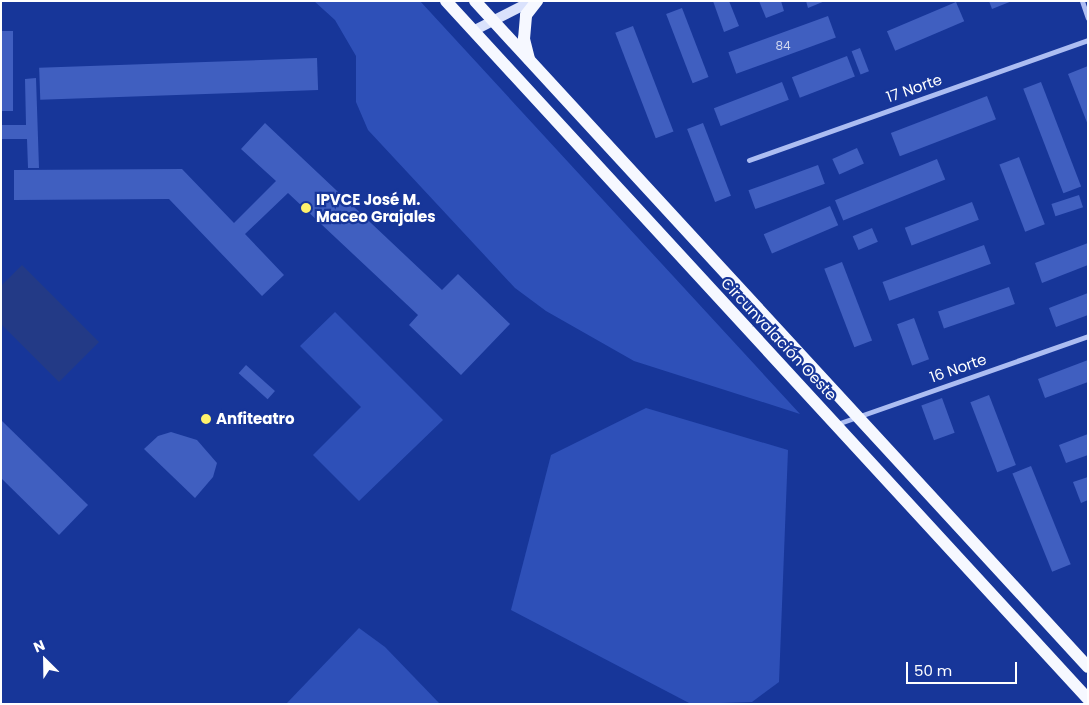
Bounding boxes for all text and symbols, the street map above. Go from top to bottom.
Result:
house number: 84 [775,39,791,53]
street label: 17 Norte [884,70,944,106]
place label: IPVCE José M. Maceo Grajales [316,190,436,225]
marker: IPVCE José M. Maceo Grajales [300,202,312,214]
street label: Circunvalación Oeste [717,274,841,404]
street label: 16 Norte [927,350,989,386]
place label: Anfiteatro [216,410,295,428]
marker: Anfiteatro [200,413,212,425]
north arrow [20,635,70,685]
text: N [30,635,48,657]
scale bar [909,652,1020,684]
text: 50 m [914,660,952,681]

